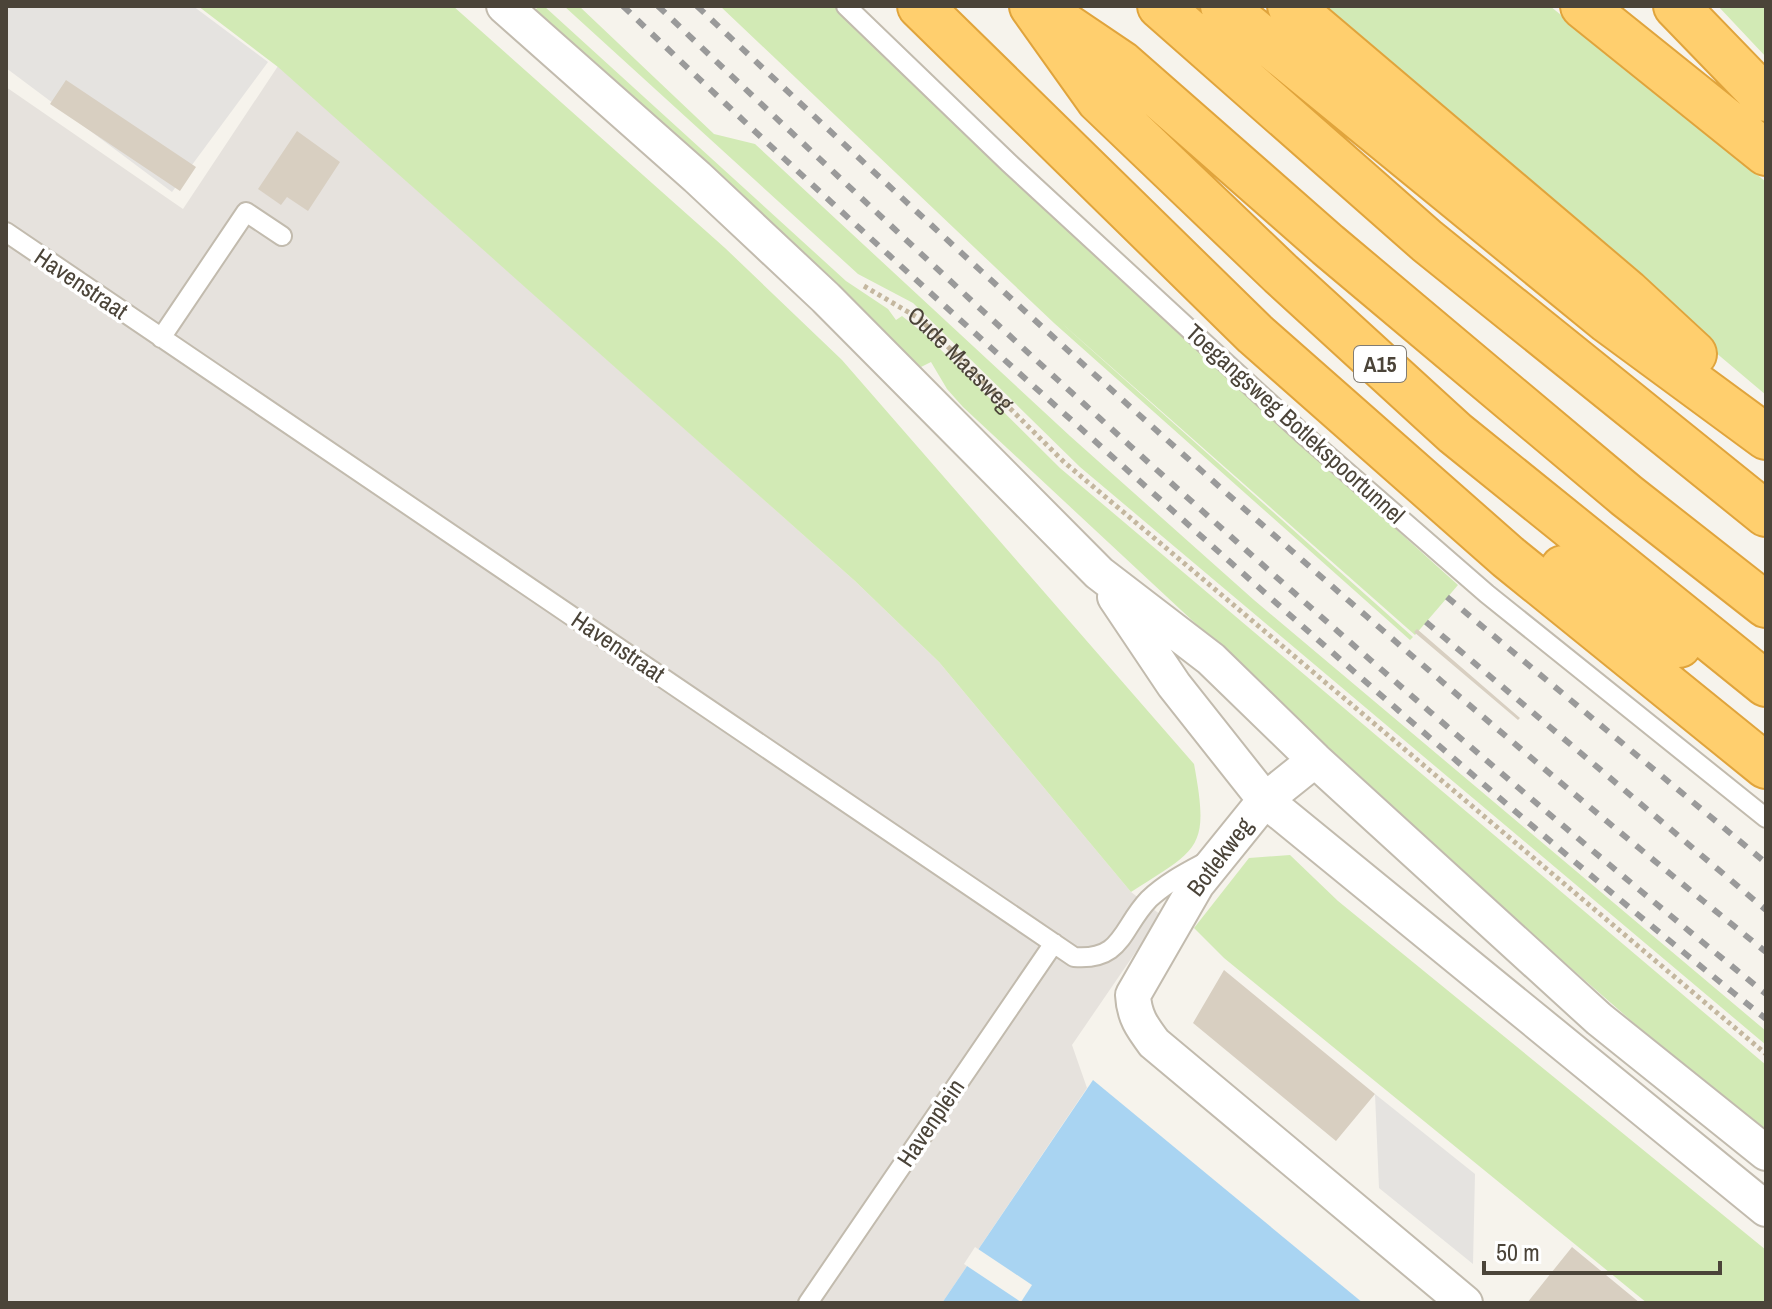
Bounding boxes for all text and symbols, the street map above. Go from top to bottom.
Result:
street label: Havenstraat [29,240,135,326]
street label: Oude Maasweg [902,298,1021,418]
street label: Toegangsweg Botlekspoortunnel [1179,316,1412,530]
road number: A15 [1354,346,1406,382]
street label: Havenstraat [566,603,672,689]
street label: Botlekweg [1179,810,1259,902]
street label: Havenplein [889,1072,971,1173]
scale bar [1484,1225,1720,1275]
text: 50 m [1496,1236,1540,1268]

